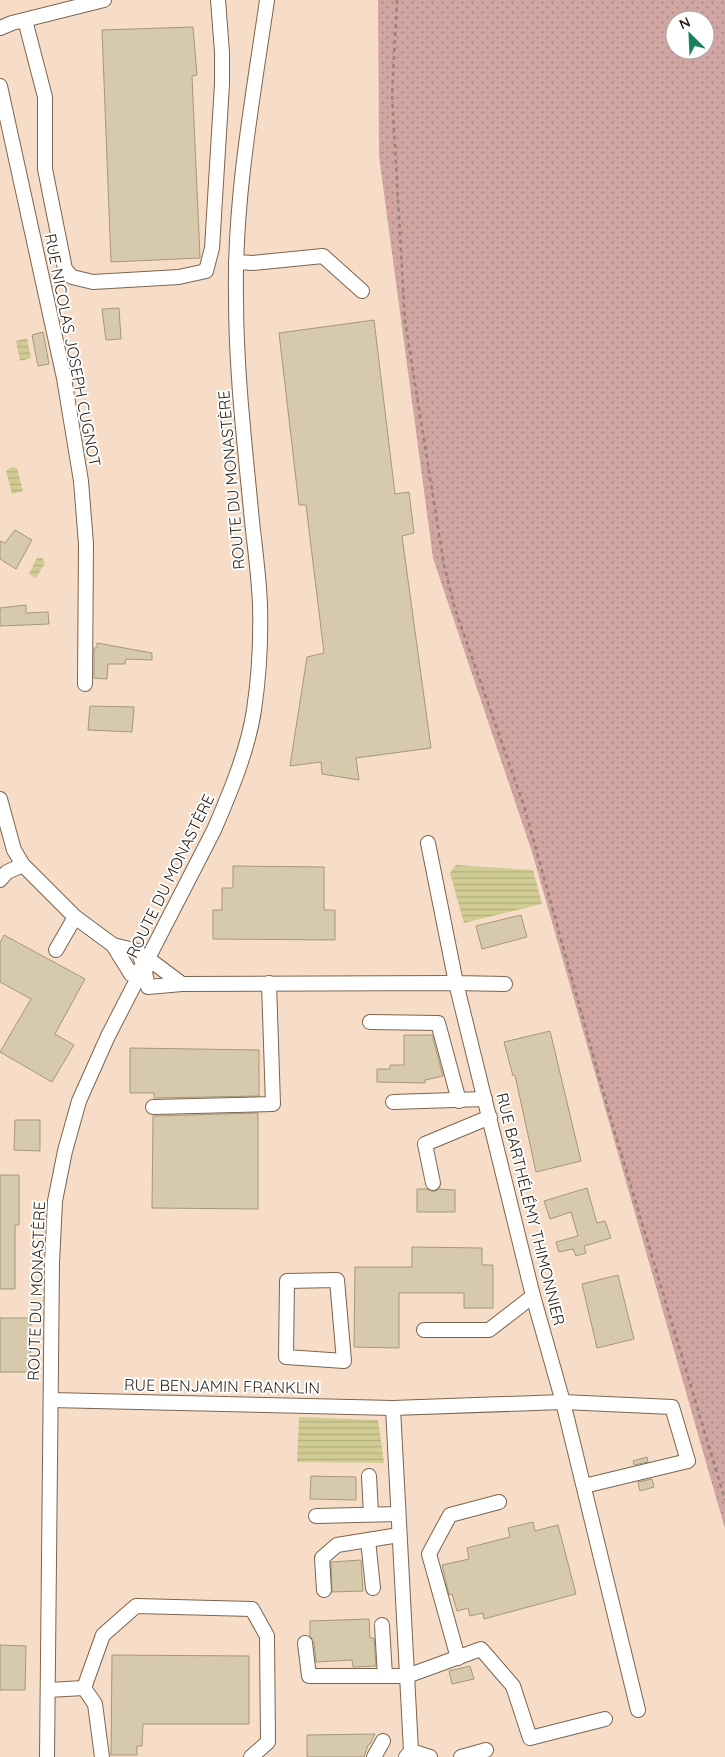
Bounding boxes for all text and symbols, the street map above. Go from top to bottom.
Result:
north arrow [665,10,715,60]
text: N [676,13,693,33]
street label: RUE NICOLAS JOSEPH CUGNOT [41,232,106,469]
street label: ROUTE DU MONASTÈRE [213,390,249,570]
street label: ROUTE DU MONASTÈRE [122,791,218,961]
street label: RUE BARTHÉLÉMY THIMONNIER [492,1091,570,1327]
street label: ROUTE DU MONASTÈRE [23,1201,49,1381]
street label: RUE BENJAMIN FRANKLIN [124,1374,320,1398]

